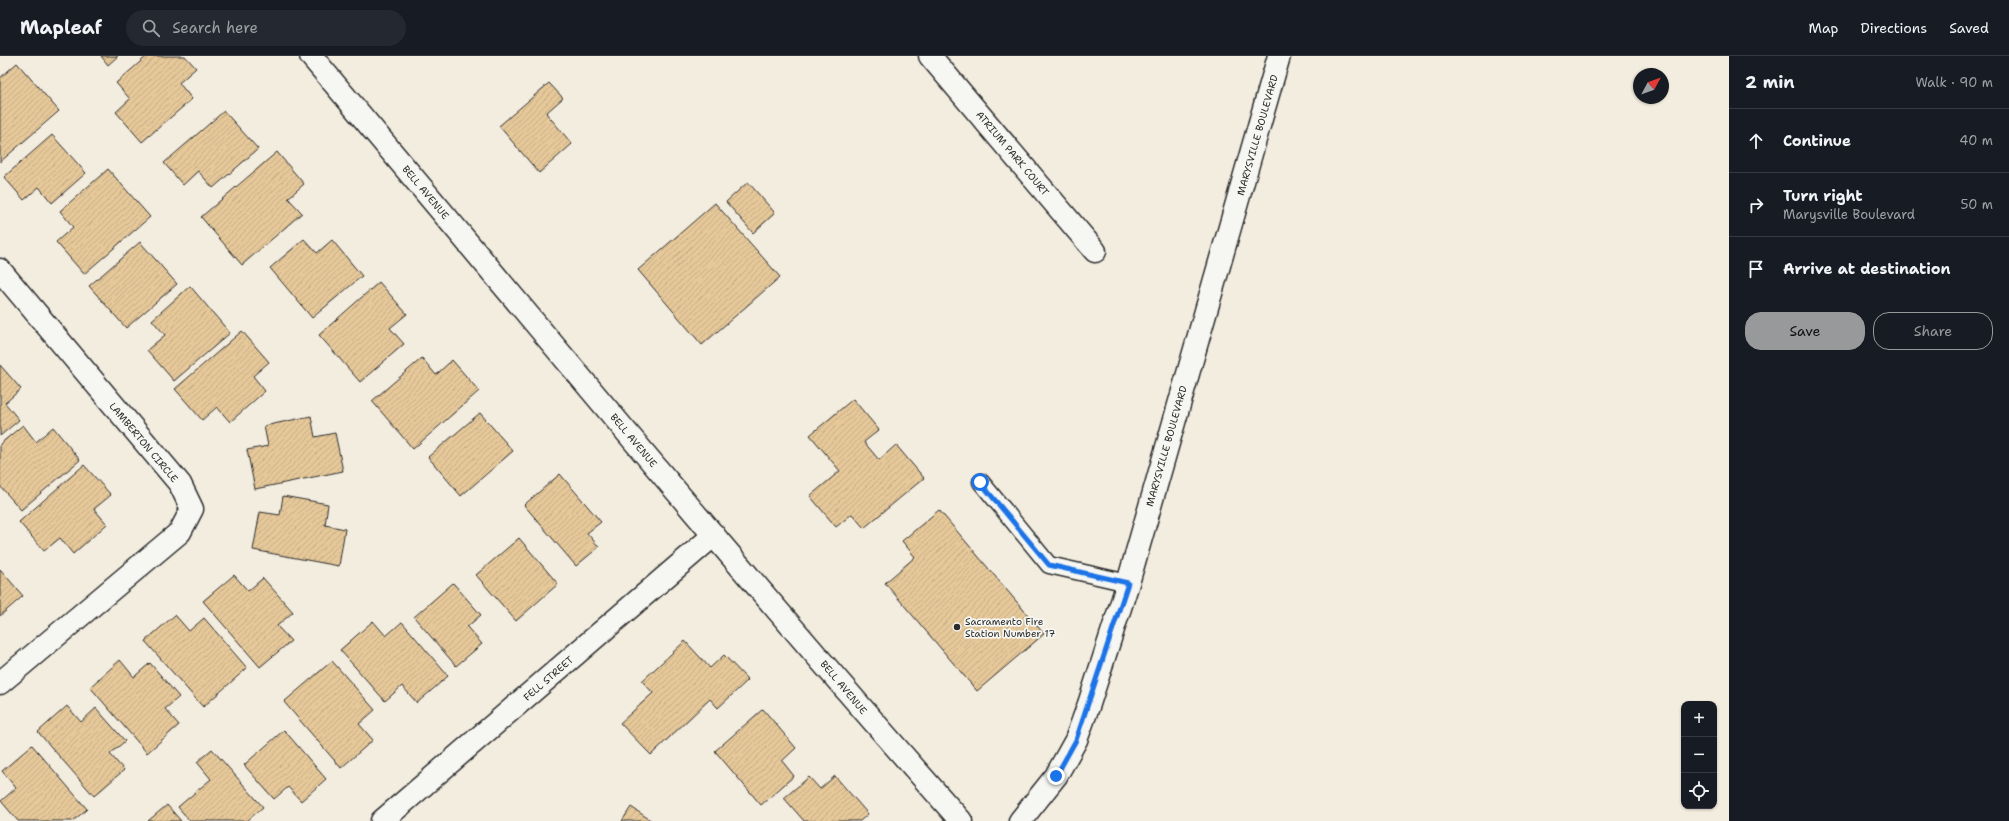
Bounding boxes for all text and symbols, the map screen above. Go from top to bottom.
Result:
search box [126,10,406,46]
text: Mapleaf [20,15,102,40]
icon: search [140,17,162,39]
text: Search here [172,18,258,38]
text: Map [1809,19,1839,37]
text: Directions [1861,19,1927,37]
text: Saved [1949,19,1989,37]
north arrow [1633,68,1669,104]
text: 2 min [1745,71,1795,93]
street label: MARYSVILLE BOULEVARD [1234,73,1281,197]
text: Walk · 90 m [1915,74,1993,91]
street label: ATRIUM PARK COURT [973,108,1052,198]
icon: ahead [1745,130,1767,152]
text: Continue [1783,131,1851,151]
text: 40 m [1959,132,1993,149]
street label: BELL AVENUE [399,163,452,222]
text: Turn right [1783,186,1863,206]
icon: right [1745,194,1767,216]
text: 50 m [1960,196,1993,213]
text: Marysville Boulevard [1783,206,1915,223]
icon: arrive [1745,258,1767,280]
text: Arrive at destination [1783,259,1951,279]
button: Save [1745,312,1865,350]
button: Share [1873,312,1993,350]
street label: MARYSVILLE BOULEVARD [1143,384,1190,508]
street label: LAMBERTON CIRCLE [106,400,181,485]
street label: BELL AVENUE [607,411,660,470]
route start [971,473,989,491]
place label: Sacramento Fire Station Number 17 [965,615,1055,640]
marker: Sacramento Fire Station Number 17 [952,622,962,632]
street label: FELL STREET [521,653,576,704]
street label: BELL AVENUE [817,658,870,717]
map controls [1681,701,1717,809]
button: + [1681,701,1717,737]
button: − [1681,737,1717,773]
route end [1047,767,1065,785]
button: locate [1681,773,1717,809]

